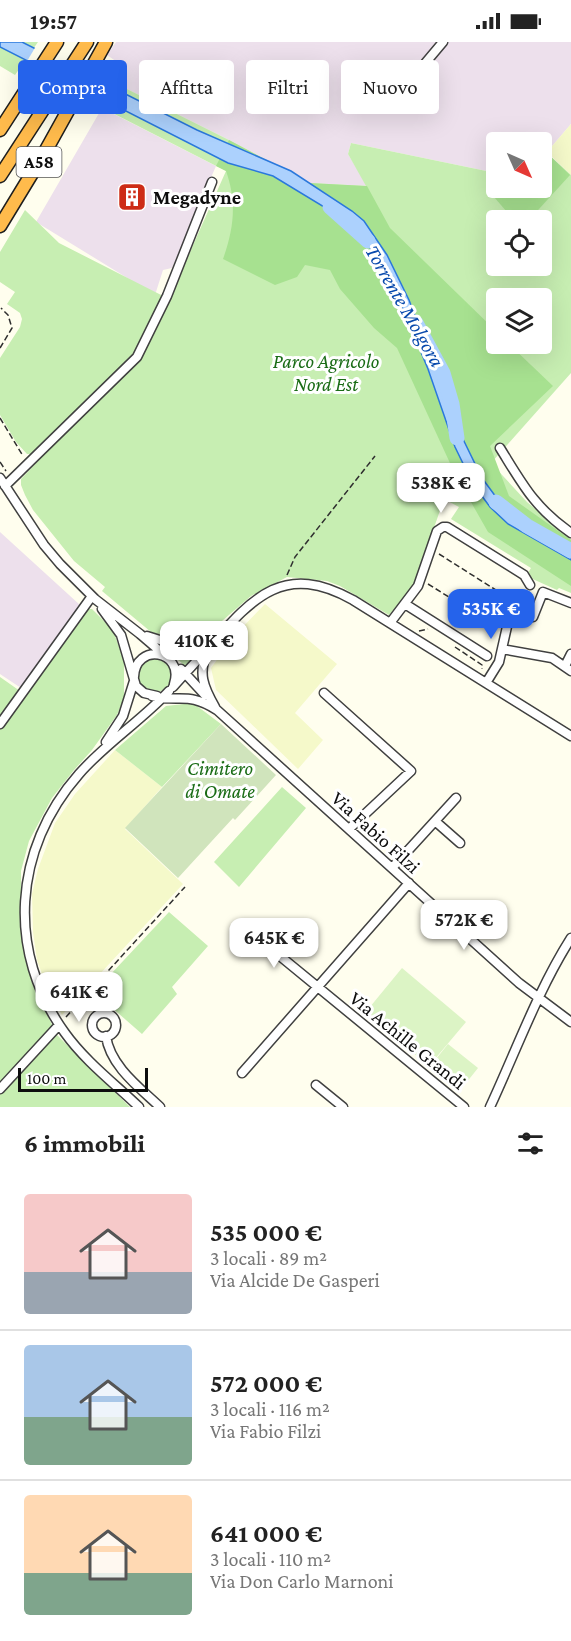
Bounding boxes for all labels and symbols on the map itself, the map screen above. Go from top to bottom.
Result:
north arrow [486,132,552,198]
road number: A58 [16,147,62,177]
building icon: Megadyne [116,181,148,213]
place label: Megadyne [153,186,241,208]
water label: Torrente Molgora [360,241,450,371]
park label: Parco Agricolo Nord Est [273,350,379,395]
pin: 538K € [392,463,490,514]
pin: 535K € [442,589,540,640]
pin: 410K € [155,621,253,672]
park label: Cimitero di Omate [185,757,255,802]
street label: Via Fabio Filzi [327,787,425,877]
pin: 572K € [415,900,513,951]
pin: 645K € [225,918,323,969]
pin: 641K € [30,972,128,1023]
street label: Via Achille Grandi [345,986,471,1094]
scale bar [18,1065,148,1092]

